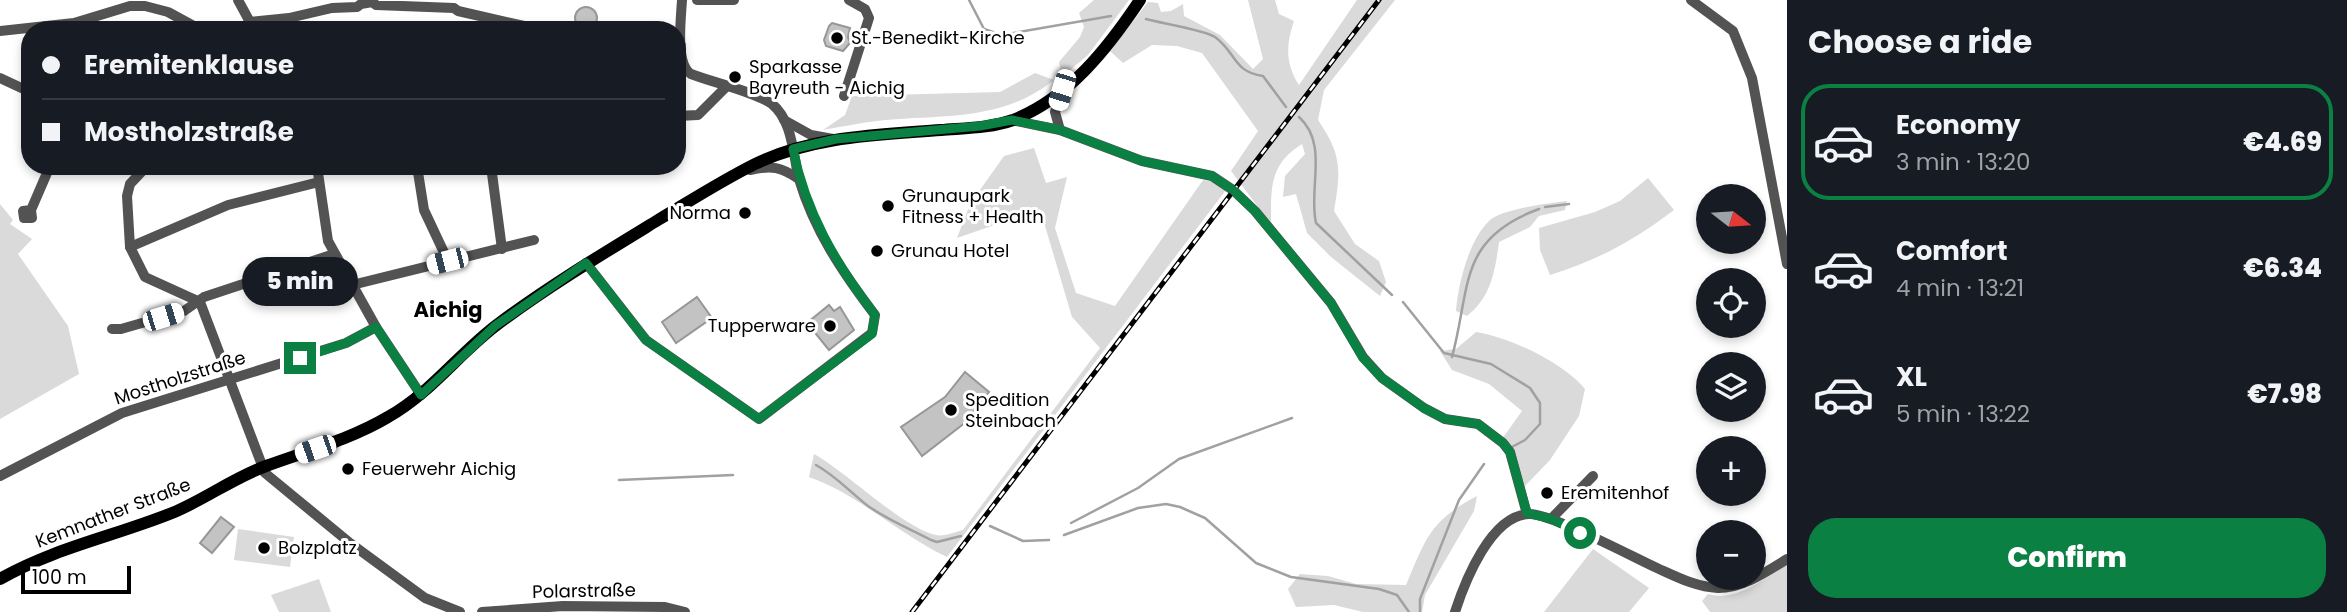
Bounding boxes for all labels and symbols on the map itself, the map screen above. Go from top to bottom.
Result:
place label: St.-Benedikt-Kirche [851,25,1025,50]
marker: St.-Benedikt-Kirche [829,30,845,46]
place label: Sparkasse Bayreuth - Aichig [749,54,905,100]
car [1046,67,1079,113]
marker: Sparkasse Bayreuth - Aichig [727,69,743,85]
place label: Grunaupark Fitness + Health [902,183,1044,229]
north arrow [1696,184,1766,254]
marker: Grunaupark Fitness + Health [880,198,896,214]
place label: Norma [669,200,731,225]
marker: Norma [737,205,753,221]
place label: Grunau Hotel [891,238,1009,263]
marker: Grunau Hotel [869,243,885,259]
car [425,246,470,276]
callout: 5 min [242,256,358,306]
district label: Aichig [414,295,483,324]
car [140,301,187,333]
place label: Tupperware [708,313,816,338]
marker: Tupperware [822,318,838,334]
route end [284,342,316,374]
street label: Mostholzstraße [111,344,249,411]
place label: Spedition Steinbach [965,387,1056,433]
marker: Spedition Steinbach [943,402,959,418]
car [292,432,339,466]
place label: Feuerwehr Aichig [362,456,516,481]
marker: Feuerwehr Aichig [340,461,356,477]
street label: Kemnather Straße [32,471,194,554]
place label: Eremitenhof [1561,480,1669,505]
marker: Eremitenhof [1539,485,1555,501]
route start [1564,517,1596,549]
place label: Bolzplatz [278,535,357,560]
marker: Bolzplatz [256,540,272,556]
scale bar [21,563,131,595]
street label: Polarstraße [532,577,636,604]

